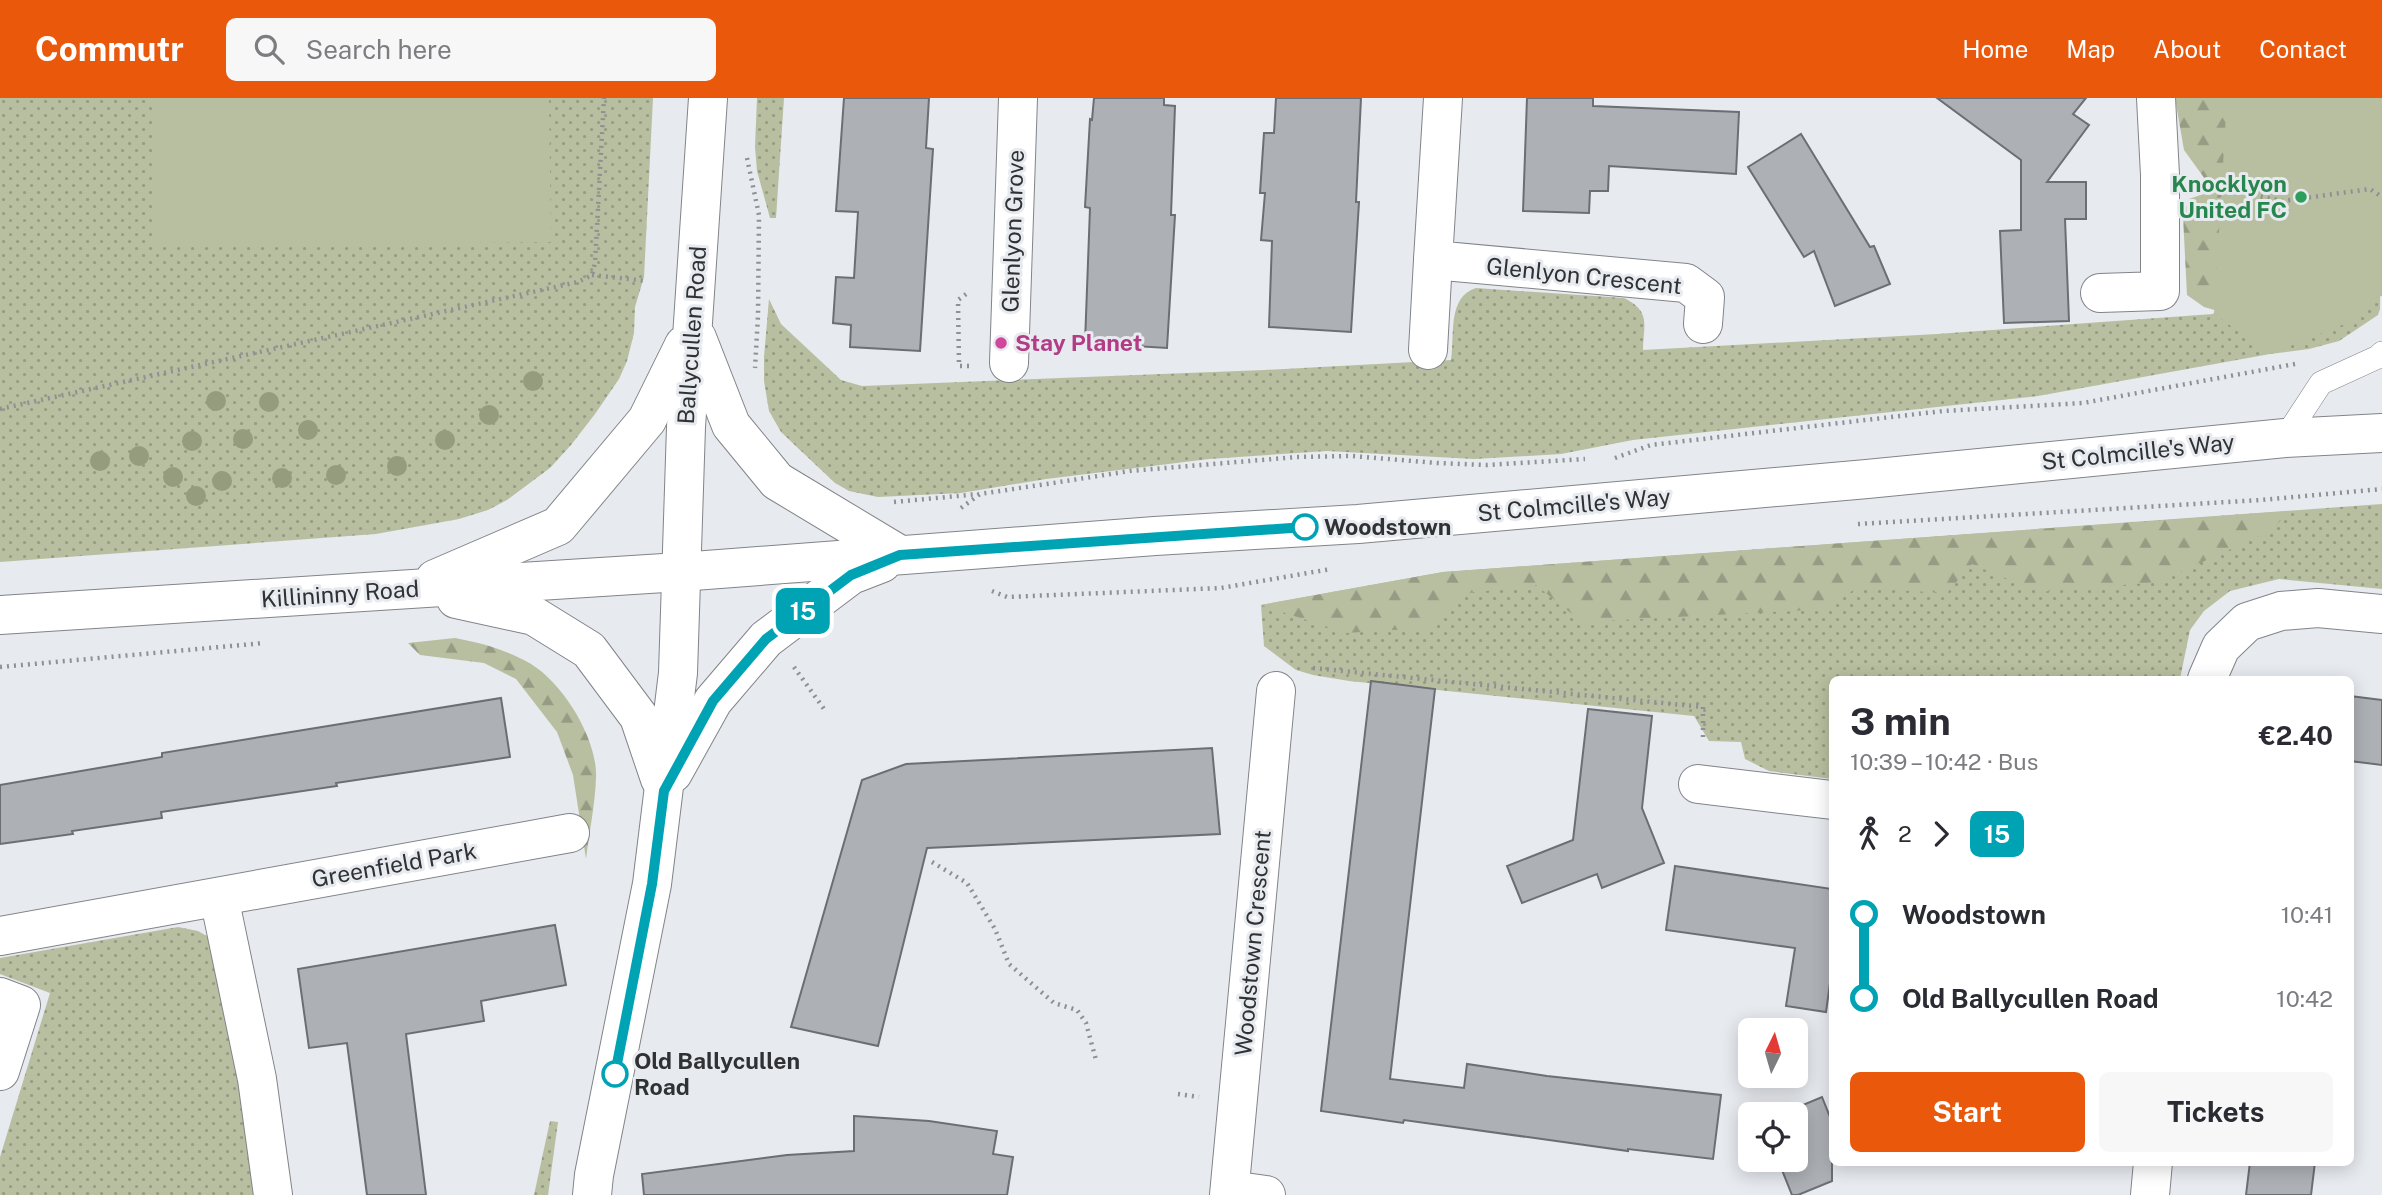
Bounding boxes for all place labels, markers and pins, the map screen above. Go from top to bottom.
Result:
place label: Knocklyon United FC [2171,170,2287,223]
marker: Knocklyon United FC [2293,189,2309,205]
place label: Stay Planet [1015,329,1142,356]
marker: Stay Planet [993,335,1009,351]
place label: Woodstown [1324,513,1451,540]
marker: Woodstown [1292,514,1318,540]
place label: Old Ballycullen Road [634,1047,800,1100]
marker: Old Ballycullen Road [602,1061,628,1087]

